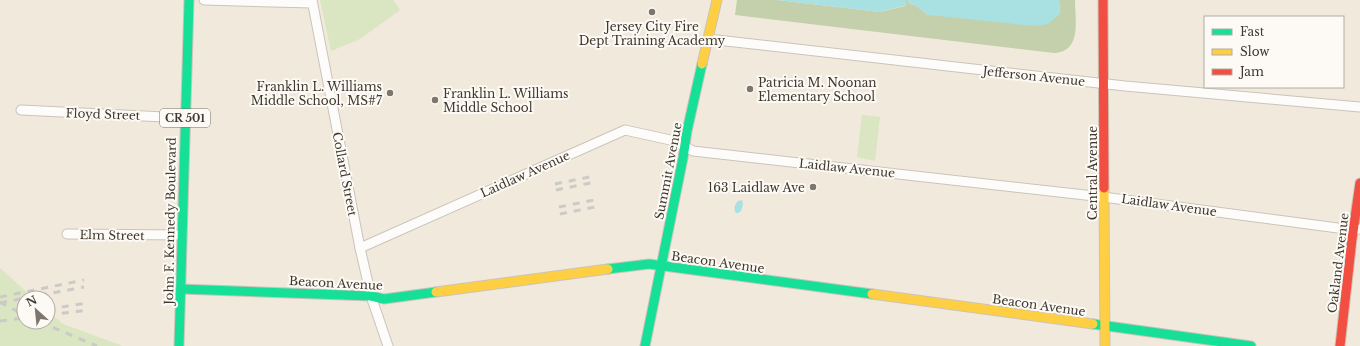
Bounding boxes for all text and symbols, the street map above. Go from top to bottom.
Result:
marker: Jersey City Fire Dept Training Academy [647,7,657,17]
legend [1204,16,1344,88]
place label: Jersey City Fire Dept Training Academy [579,19,726,48]
text: Fast [1240,24,1265,39]
text: Slow [1240,44,1270,59]
street label: Jefferson Avenue [980,63,1086,89]
text: Jam [1238,64,1264,79]
place label: Patricia M. Noonan Elementary School [758,75,877,104]
place label: Franklin L. Williams Middle School, MS#7 [251,79,383,108]
marker: Patricia M. Noonan Elementary School [745,84,755,94]
place label: Franklin L. Williams Middle School [443,86,569,115]
marker: Franklin L. Williams Middle School, MS#7 [385,88,395,98]
marker: Franklin L. Williams Middle School [430,95,440,105]
street label: Floyd Street [65,105,141,123]
road number: CR 501 [160,109,210,127]
street label: Summit Avenue [651,121,685,221]
street label: Central Avenue [1085,126,1100,220]
street label: Collard Street [330,131,361,218]
street label: John F. Kennedy Boulevard [161,137,179,307]
street label: Laidlaw Avenue [478,147,572,200]
street label: Laidlaw Avenue [798,156,896,181]
place label: 163 Laidlaw Ave [708,180,805,195]
marker: 163 Laidlaw Ave [808,182,818,192]
street label: Laidlaw Avenue [1120,191,1218,219]
street label: Oakland Avenue [1324,212,1352,314]
street label: Elm Street [79,227,145,243]
street label: Beacon Avenue [670,248,766,276]
street label: Beacon Avenue [289,273,383,293]
north arrow [16,290,56,330]
street label: Beacon Avenue [991,291,1087,319]
text: N [24,292,40,310]

